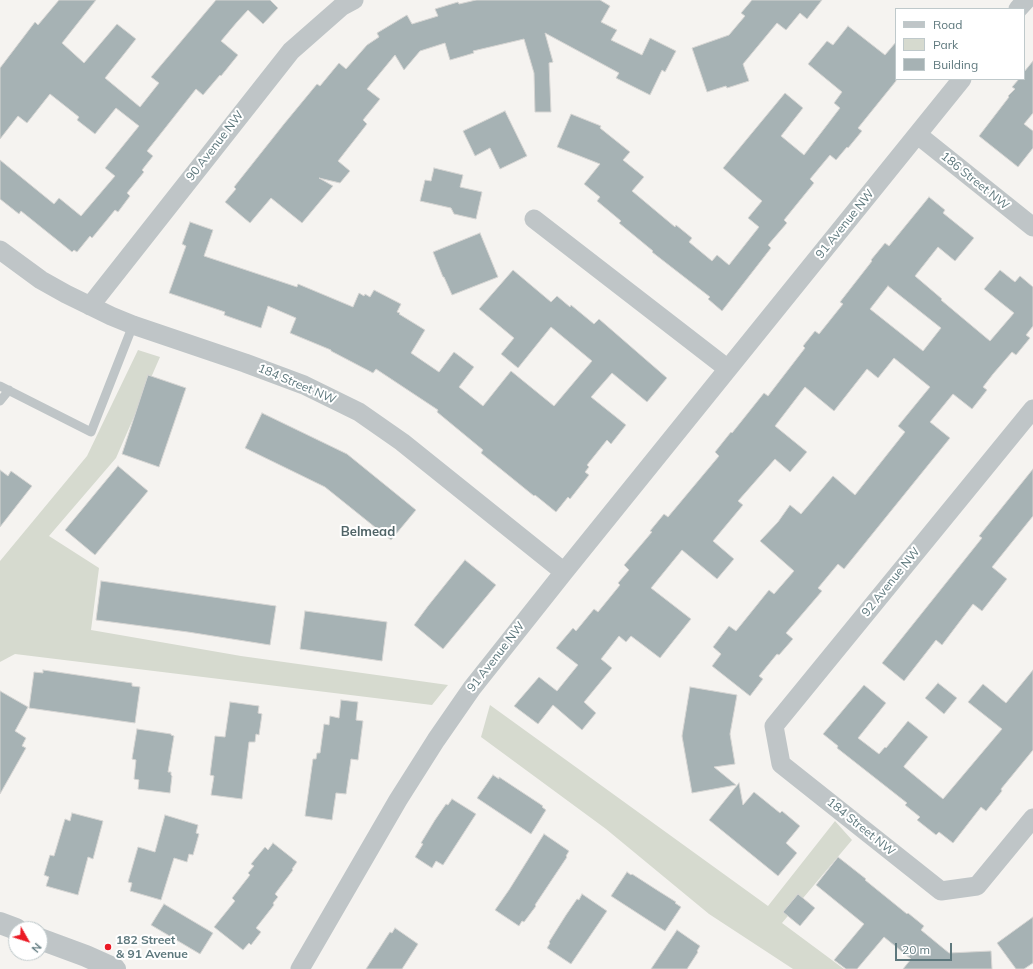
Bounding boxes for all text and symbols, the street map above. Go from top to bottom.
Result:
legend [895,8,1025,80]
text: Road [933,17,962,32]
text: Park [933,37,958,52]
text: Building [933,57,978,72]
street label: 90 Avenue NW [183,108,247,184]
street label: 186 Street NW [938,149,1012,213]
street label: 91 Avenue NW [813,187,877,261]
street label: 184 Street NW [256,361,338,407]
district label: Belmead [341,524,395,540]
street label: 92 Avenue NW [859,545,923,619]
street label: 91 Avenue NW [464,619,528,695]
street label: 184 Street NW [824,795,898,859]
north arrow [8,921,48,961]
place label: 182 Street & 91 Avenue [116,933,188,961]
scale bar [897,935,954,961]
text: N [28,940,45,956]
marker: 182 Street & 91 Avenue [103,942,113,952]
text: 20 m [902,942,930,957]

